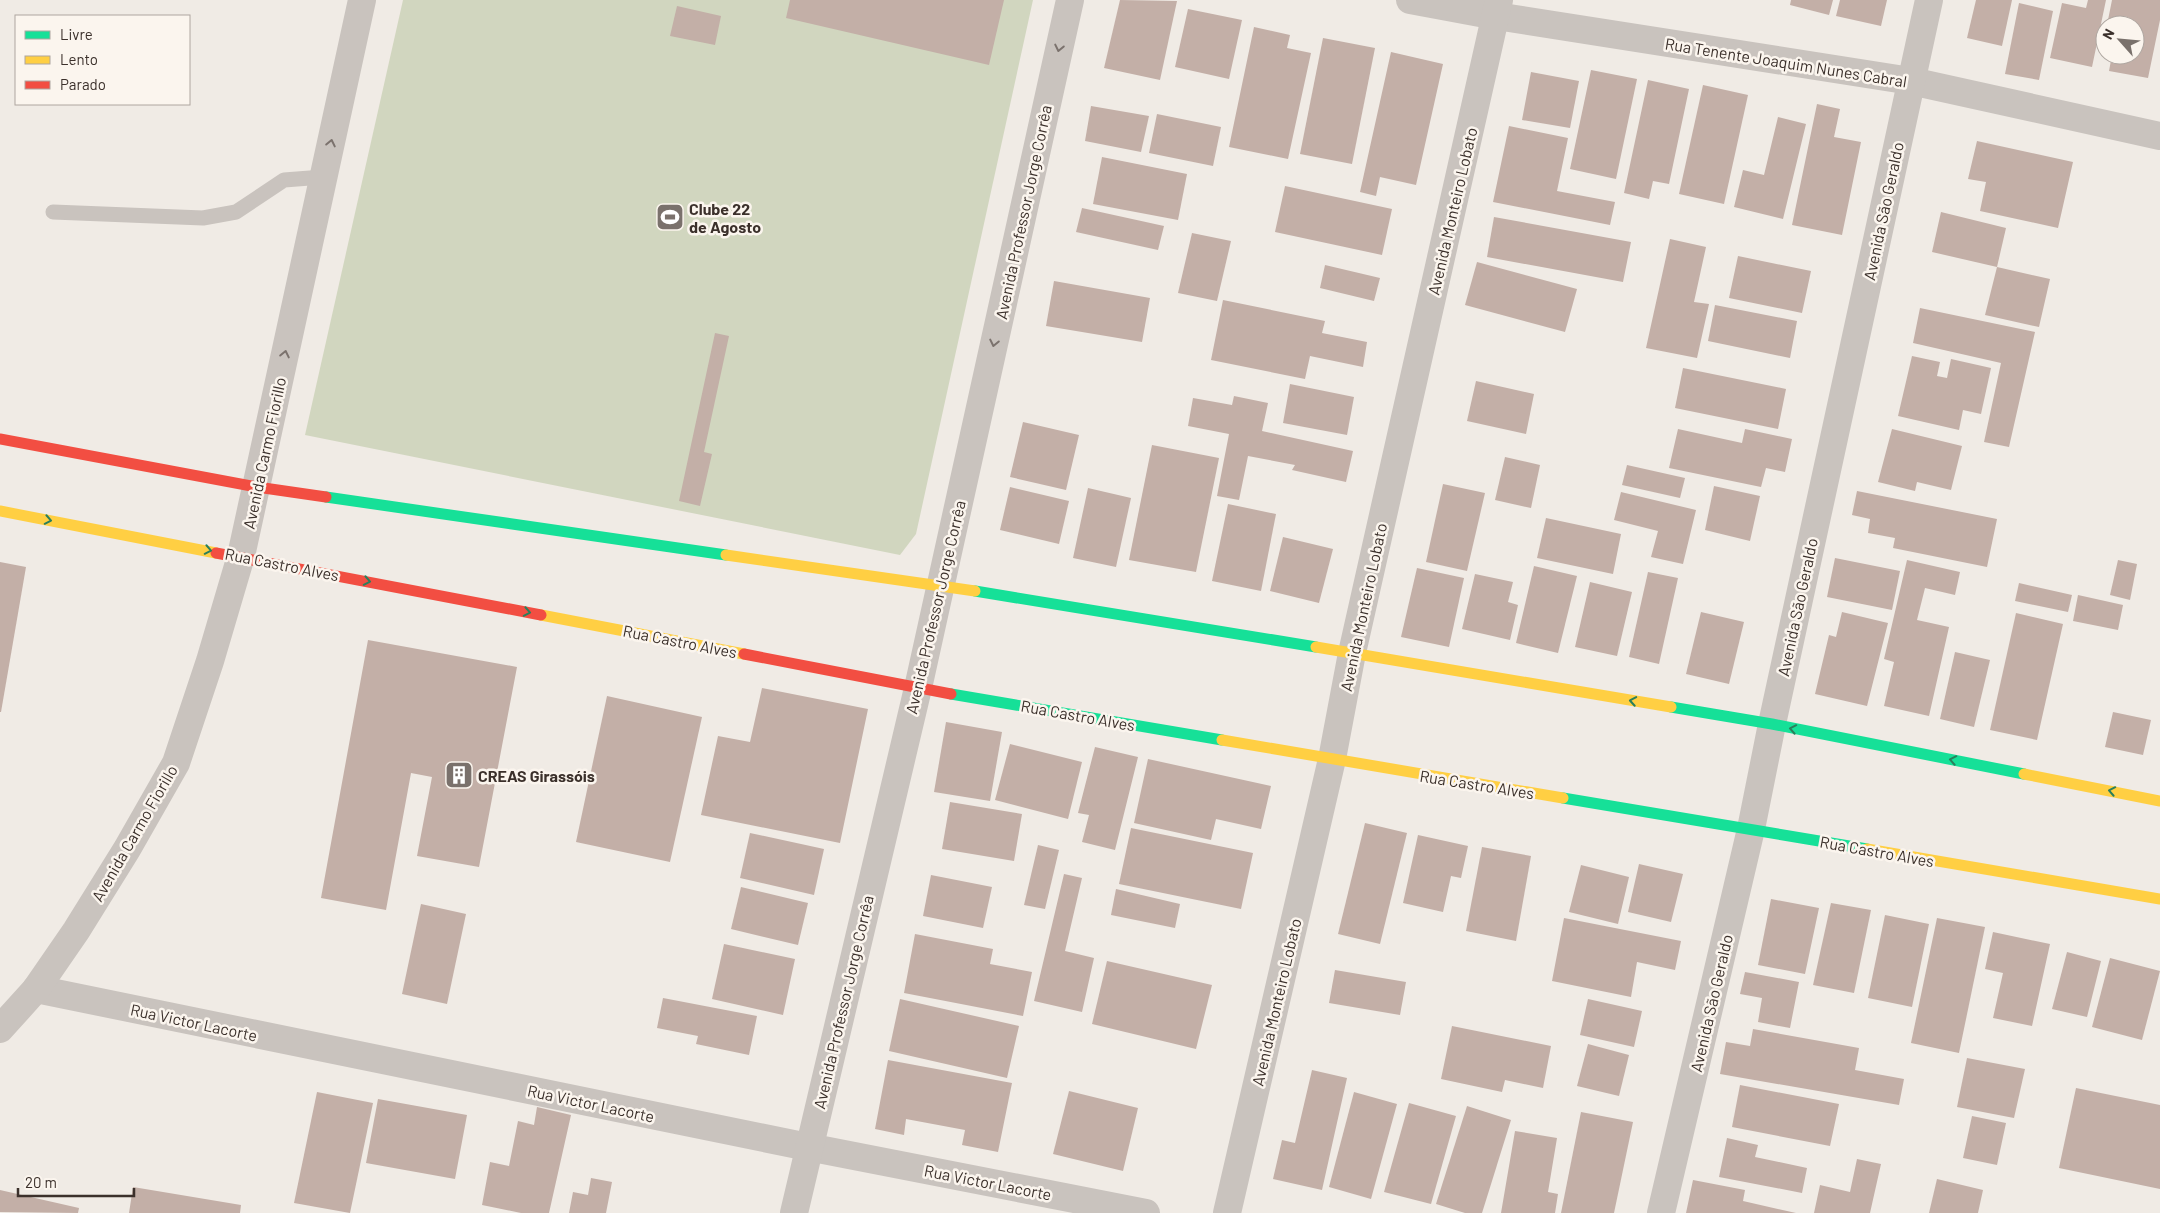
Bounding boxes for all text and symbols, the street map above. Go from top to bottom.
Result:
legend [15,15,190,105]
north arrow [2095,15,2145,65]
text: Livre [60,25,93,43]
text: N [2098,26,2118,42]
street label: Rua Tenente Joaquim Nunes Cabral [1664,33,1908,91]
one-way arrow [1055,43,1065,52]
text: Lento [60,50,98,68]
text: Parado [60,75,106,93]
street label: Avenida Professor Jorge Corrêa [991,103,1055,321]
street label: Avenida Monteiro Lobato [1423,125,1481,297]
one-way arrow [325,139,335,148]
street label: Avenida São Geraldo [1859,140,1907,282]
place label: Clube 22 de Agosto [689,199,761,236]
sports icon: Clube 22 de Agosto [655,202,685,232]
one-way arrow [989,338,1000,347]
one-way arrow [280,349,290,358]
street label: Avenida Carmo Fiorillo [239,375,289,531]
street label: Avenida Professor Jorge Corrêa [901,498,969,716]
one-way arrow [44,514,52,524]
street label: Avenida Monteiro Lobato [1336,521,1390,693]
street label: Avenida São Geraldo [1773,536,1821,678]
one-way arrow [203,544,212,554]
street label: Rua Castro Alves [223,544,341,584]
one-way arrow [363,575,372,585]
one-way arrow [522,606,531,616]
street label: Rua Castro Alves [621,621,739,661]
street label: Rua Castro Alves [1019,696,1137,734]
one-way arrow [1629,696,1638,706]
one-way arrow [1789,724,1798,734]
one-way arrow [1948,755,1957,766]
building icon: CREAS Girassóis [444,760,474,790]
street label: Avenida Carmo Fiorillo [87,761,181,905]
place label: CREAS Girassóis [478,766,595,785]
street label: Rua Castro Alves [1418,766,1536,802]
one-way arrow [2108,787,2117,797]
street label: Rua Castro Alves [1818,832,1936,870]
street label: Avenida Professor Jorge Corrêa [809,893,877,1111]
street label: Avenida Monteiro Lobato [1247,916,1305,1088]
street label: Avenida São Geraldo [1686,932,1736,1074]
street label: Rua Victor Lacorte [129,999,259,1045]
street label: Rua Victor Lacorte [526,1080,656,1126]
street label: Rua Victor Lacorte [923,1160,1053,1204]
scale bar [18,1166,134,1198]
text: 20 m [25,1173,57,1191]

